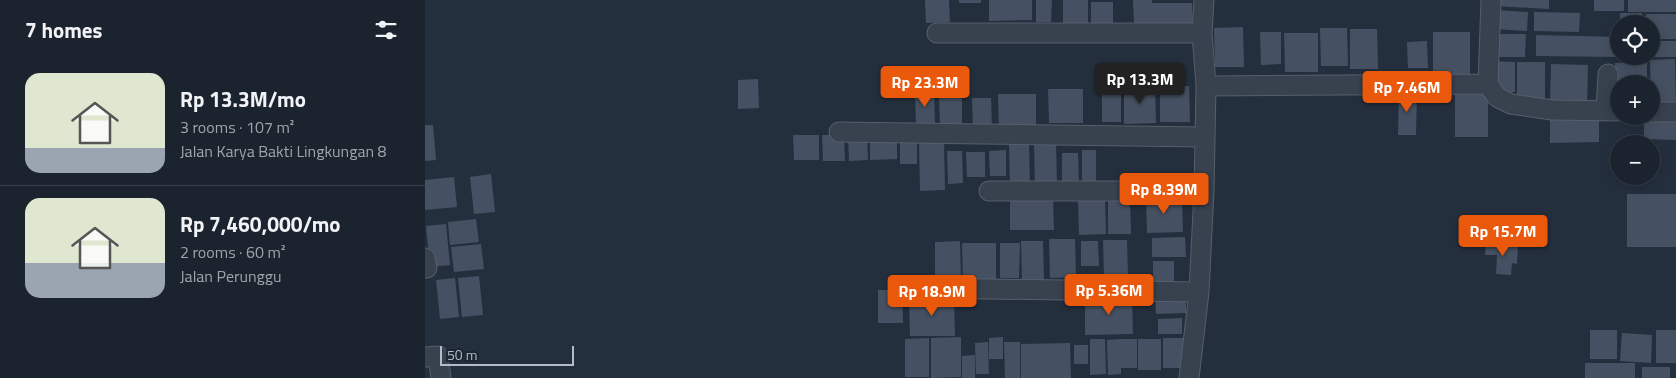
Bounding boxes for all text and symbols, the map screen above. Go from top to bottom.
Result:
text: 7 homes [25,14,102,46]
map controls [1610,15,1660,185]
button: locate [1610,15,1660,65]
icon: filters [372,16,400,44]
pin: Rp 13.3M [1088,62,1192,105]
pin: Rp 23.3M [873,66,977,108]
text: Rp 13.3M [1107,67,1173,91]
text: Rp 23.3M [892,70,958,94]
pin: Rp 7.46M [1355,70,1459,113]
text: Rp 7.46M [1374,75,1440,99]
button: + [1610,75,1660,125]
text: Rp 13.3M/mo [180,83,306,115]
icon: home [65,93,125,153]
text: 3 rooms · 107 m² [180,115,294,139]
button: − [1610,135,1660,185]
text: Jalan Karya Bakti Lingkungan 8 [180,139,386,163]
pin: Rp 8.39M [1112,172,1216,215]
text: Rp 8.39M [1131,177,1197,201]
text: Rp 7,460,000/mo [180,208,341,240]
pin: Rp 15.7M [1451,214,1555,257]
icon: home [65,218,125,278]
text: Rp 15.7M [1470,219,1536,243]
text: 2 rooms · 60 m² [180,240,285,264]
text: Jalan Perunggu [180,264,282,288]
pin: Rp 18.9M [880,274,984,317]
pin: Rp 5.36M [1057,274,1161,316]
text: Rp 5.36M [1076,278,1142,302]
text: Rp 18.9M [899,279,965,303]
scale bar [440,343,574,366]
text: 50 m [447,344,477,365]

